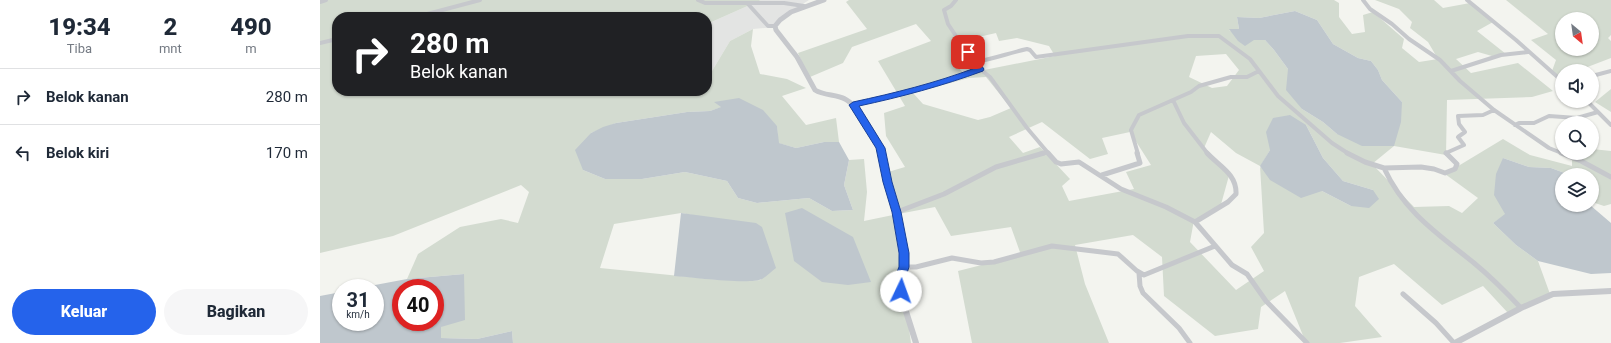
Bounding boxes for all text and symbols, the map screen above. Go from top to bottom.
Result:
north arrow [1555,12,1599,56]
map controls [1555,12,1599,212]
text: 19:34 [48,13,111,41]
text: 2 [163,13,177,41]
text: 490 [230,13,272,41]
text: 280 m [410,27,489,60]
icon: right [344,28,396,80]
pin [951,35,985,69]
text: Tiba [67,41,92,56]
text: mnt [159,41,182,56]
text: m [245,41,257,56]
icon: arrive [957,41,979,63]
text: Belok kanan [410,61,508,82]
button: sound [1555,64,1599,108]
icon: right [12,86,34,108]
text: Belok kanan [46,88,129,106]
text: 280 m [266,88,308,106]
button: search [1555,116,1599,160]
icon: left [12,142,34,164]
text: Belok kiri [46,144,109,162]
text: 170 m [266,144,308,162]
button: layers [1555,168,1599,212]
position arrow [880,270,922,312]
speed limit sign: 40 [392,279,444,331]
text: 31 [347,288,369,312]
button: Keluar [12,289,156,335]
button: Bagikan [164,289,308,335]
text: km/h [346,309,370,320]

